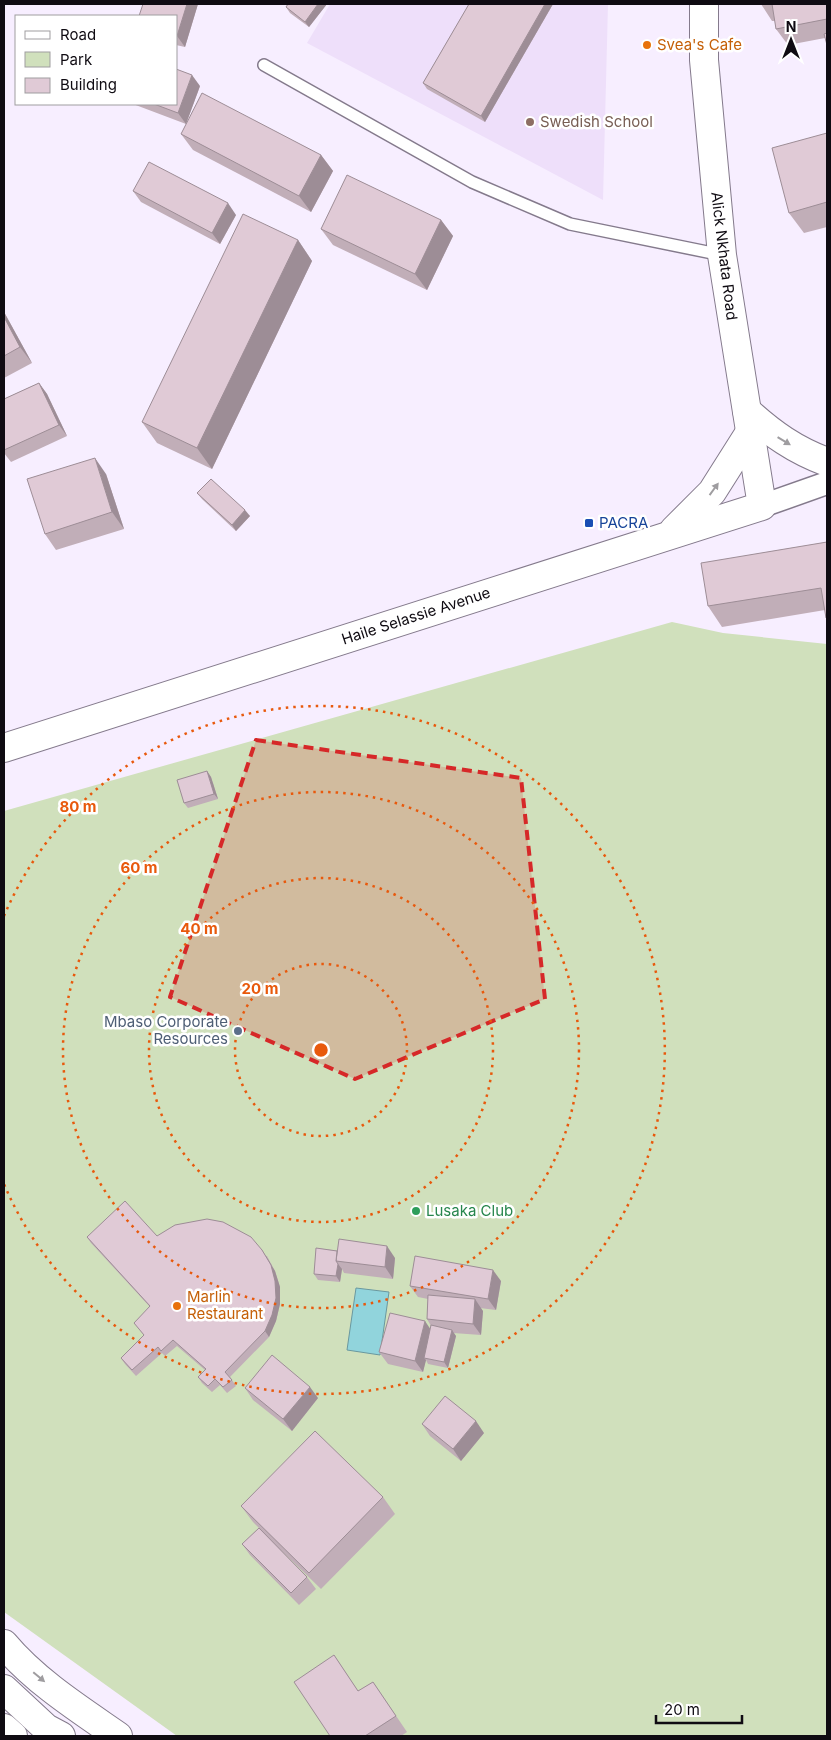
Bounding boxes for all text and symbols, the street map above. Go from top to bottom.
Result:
legend [15,15,178,105]
north arrow [766,15,816,65]
text: N [786,18,796,35]
text: Road [60,25,96,44]
place label: Svea's Cafe [657,35,742,54]
marker: Svea's Cafe [641,39,653,51]
text: Park [60,50,93,69]
text: Building [60,75,117,94]
place label: Swedish School [540,112,653,131]
marker: Swedish School [524,116,536,128]
street label: Alick Nkhata Road [707,191,742,321]
one-way arrow [777,437,790,446]
one-way arrow [708,483,719,496]
place label: PACRA [599,513,648,532]
marker: PACRA [583,517,595,529]
street label: Haile Selassie Avenue [339,582,493,649]
text: 80 m [59,797,97,816]
text: 60 m [120,858,158,877]
text: 40 m [180,919,218,938]
text: 20 m [242,979,278,998]
place label: Mbaso Corporate Resources [104,1012,228,1048]
marker: Mbaso Corporate Resources [232,1025,244,1037]
centre of rings [312,1041,330,1059]
place label: Lusaka Club [426,1201,513,1220]
marker: Lusaka Club [410,1205,422,1217]
place label: Marlin Restaurant [187,1287,263,1323]
marker: Marlin Restaurant [171,1300,183,1312]
one-way arrow [32,1672,45,1683]
scale bar [656,1692,742,1724]
text: 20 m [664,1700,700,1719]

